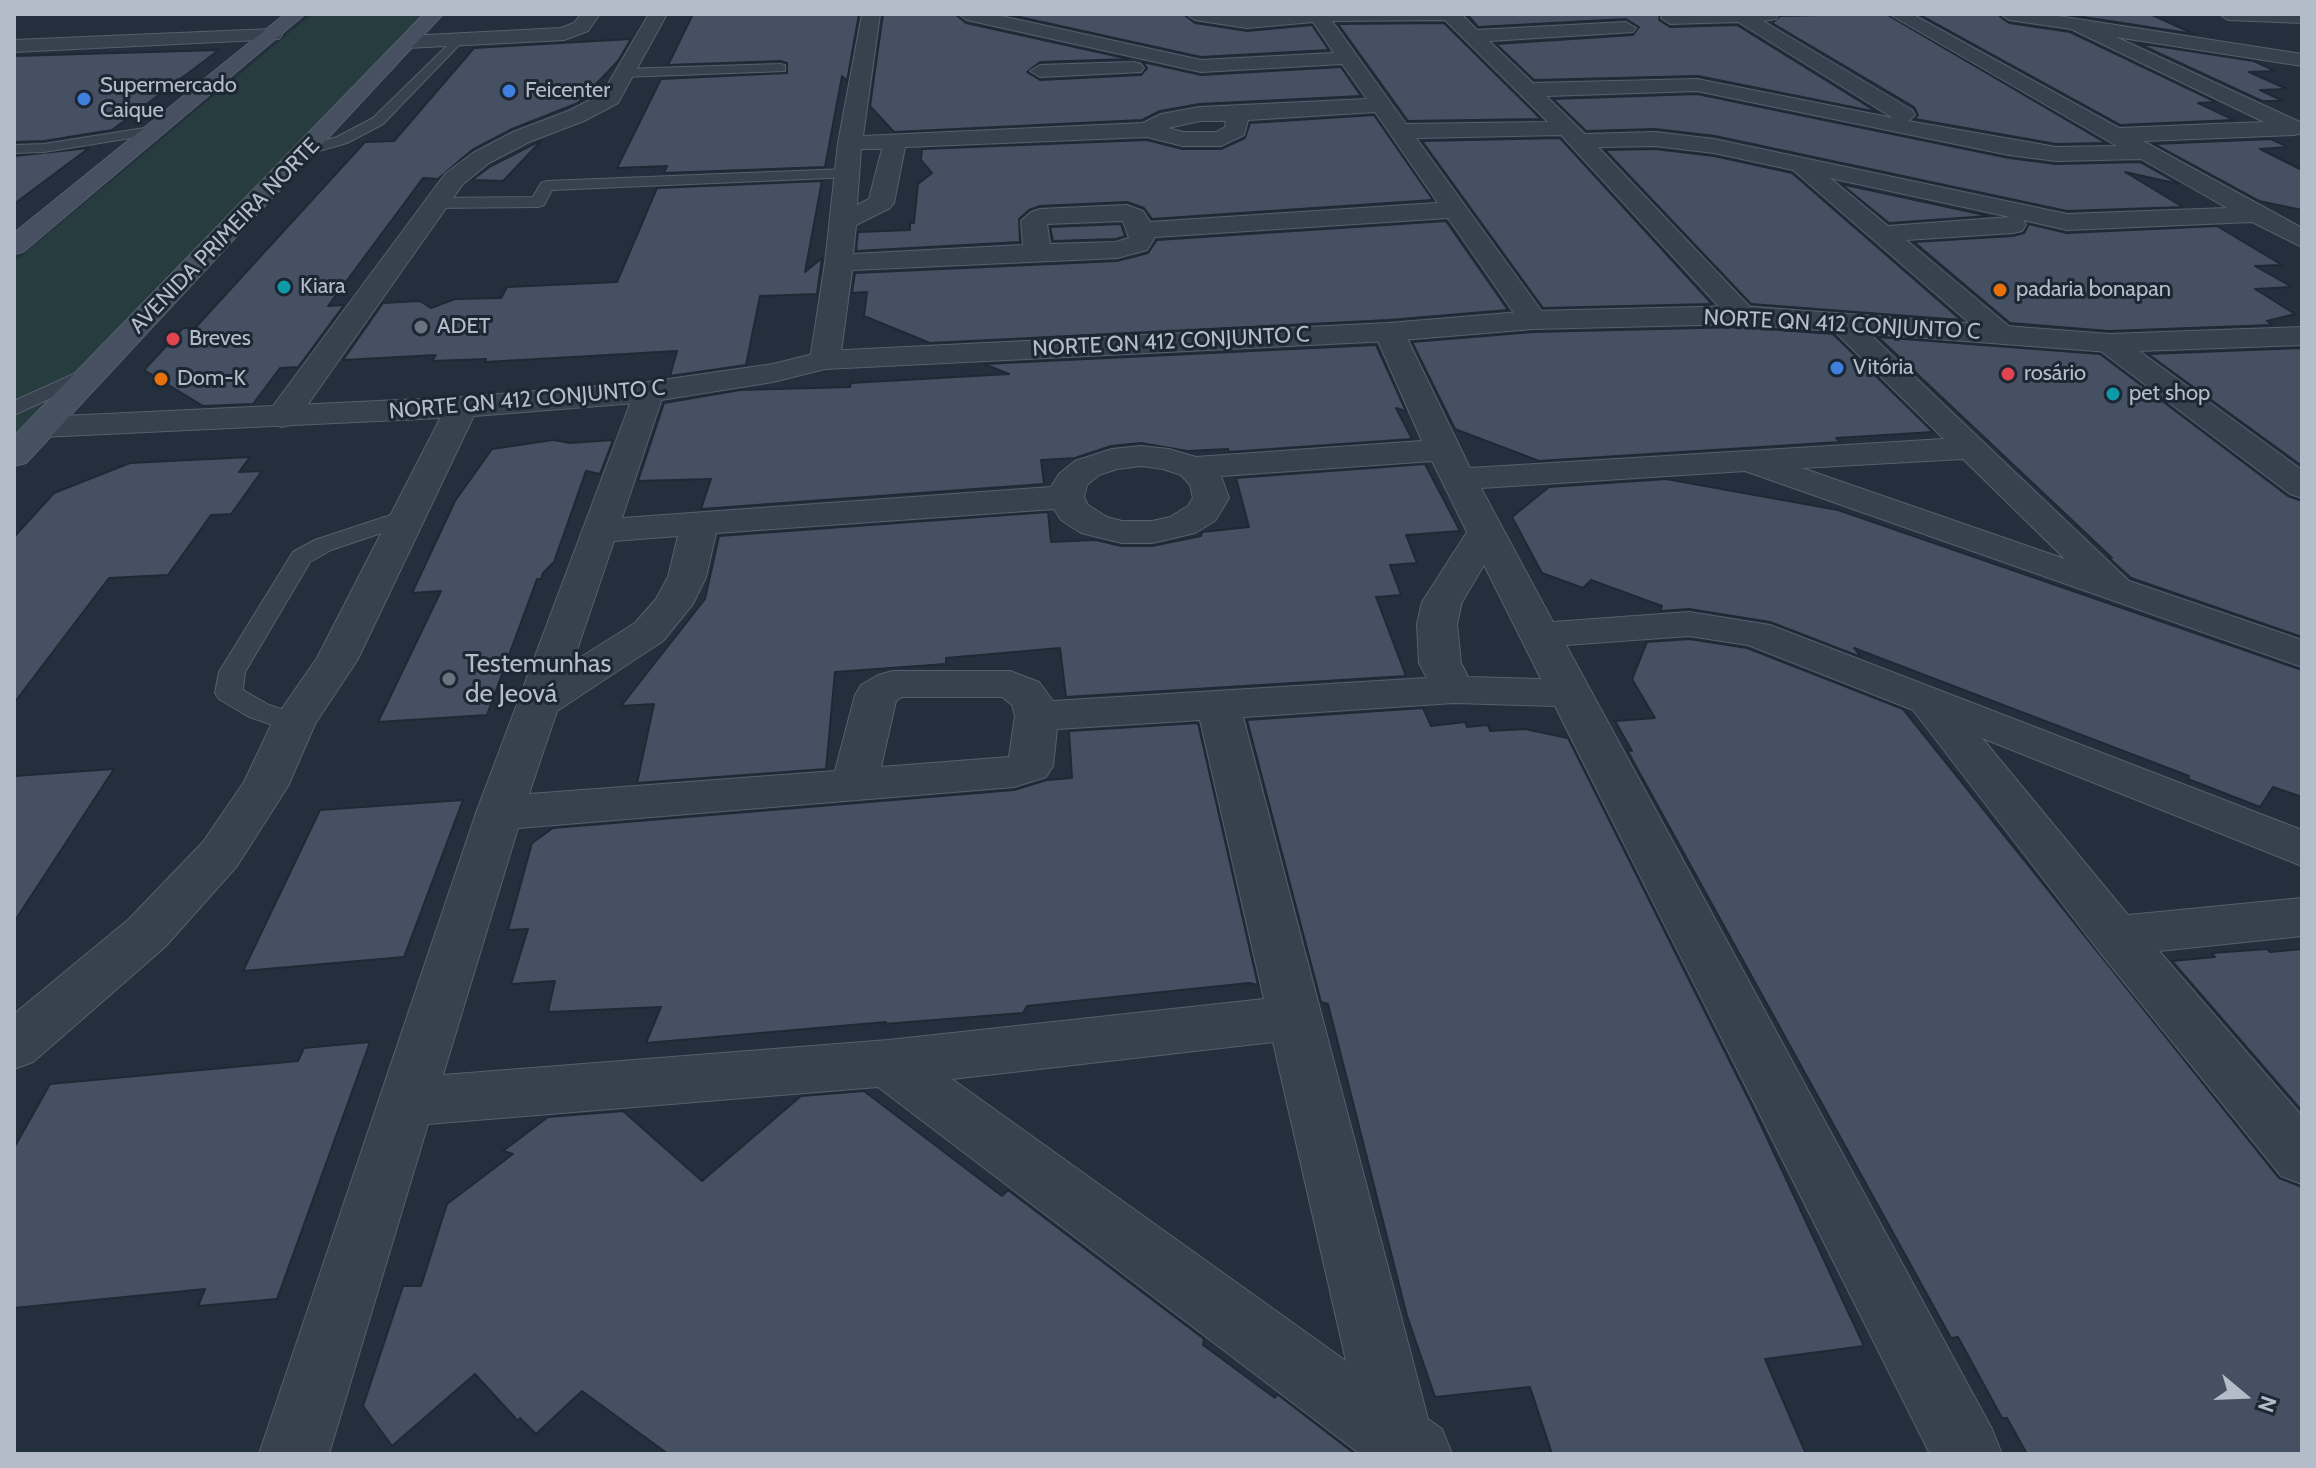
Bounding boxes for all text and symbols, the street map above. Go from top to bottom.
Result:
place label: Supermercado Caique [100,73,237,124]
place label: Feicenter [525,78,610,104]
marker: Feicenter [500,82,518,100]
marker: Supermercado Caique [75,90,93,108]
street label: AVENIDA PRIMEIRA NORTE [125,133,325,339]
place label: Kiara [300,274,346,300]
place label: padaria bonapan [2016,277,2171,303]
marker: Kiara [275,278,293,296]
marker: padaria bonapan [1991,281,2009,299]
street label: NORTE QN 412 CONJUNTO C [1703,305,1981,345]
place label: ADET [437,314,490,340]
marker: ADET [412,318,430,336]
street label: NORTE QN 412 CONJUNTO C [1032,322,1310,362]
place label: Breves [189,326,251,352]
marker: Breves [164,330,182,348]
place label: Vitória [1853,355,1914,381]
marker: Vitória [1828,359,1846,377]
place label: rosário [2024,361,2086,387]
marker: rosário [1999,365,2017,383]
place label: Dom-K [177,366,246,392]
marker: Dom-K [152,370,170,388]
street label: NORTE QN 412 CONJUNTO C [388,375,666,425]
place label: pet shop [2129,381,2210,407]
marker: pet shop [2104,385,2122,403]
place label: Testemunhas de Jeová [465,648,611,710]
marker: Testemunhas de Jeová [440,670,458,688]
north arrow [2204,1356,2284,1436]
text: N [2252,1392,2282,1416]

